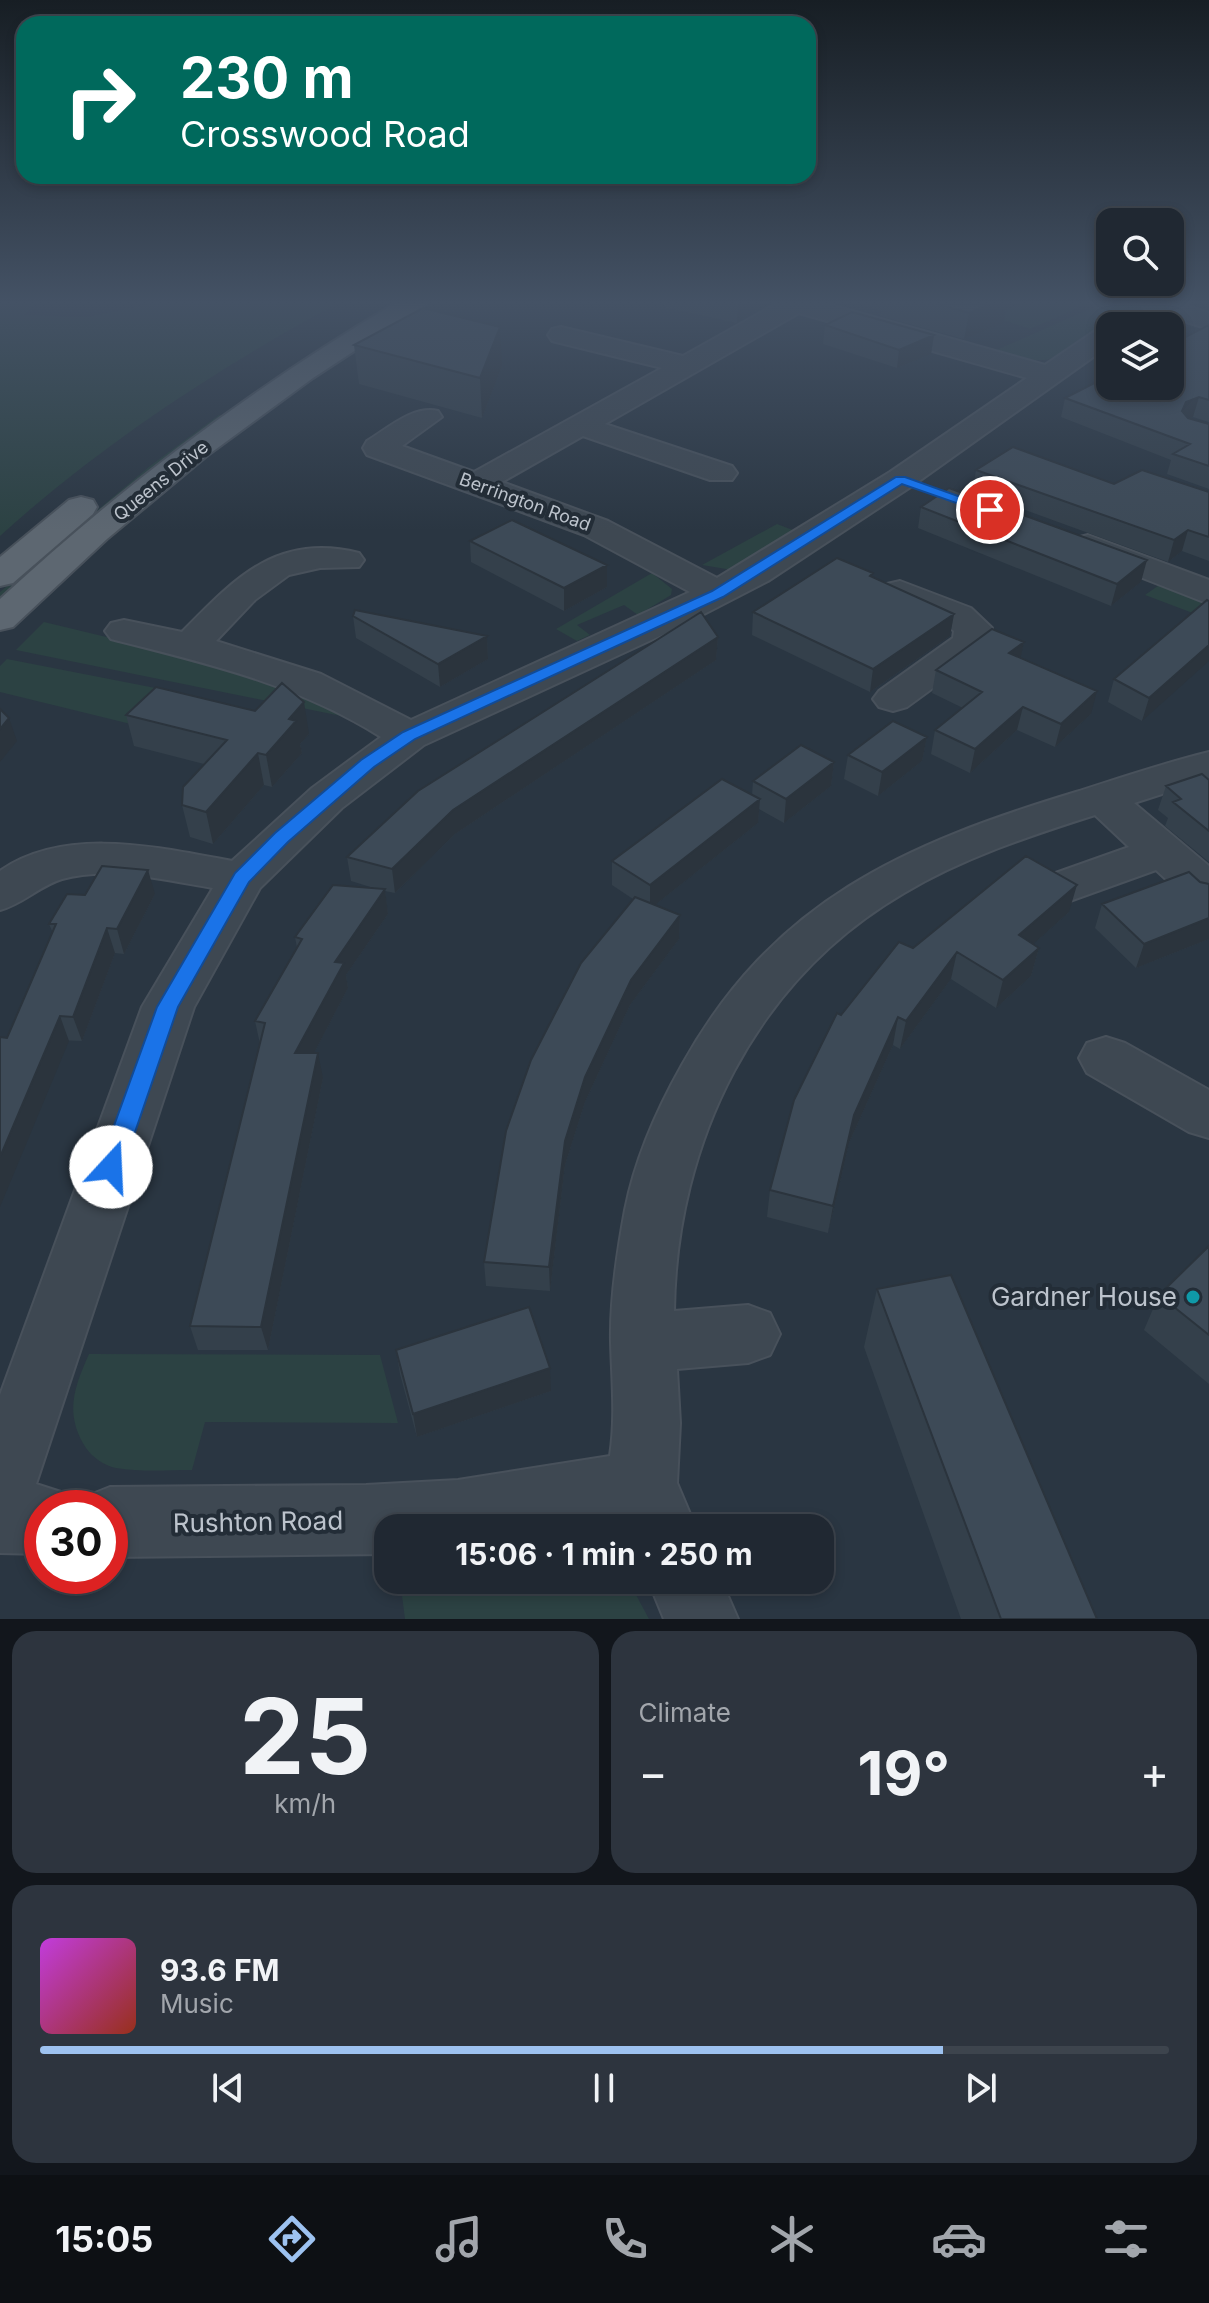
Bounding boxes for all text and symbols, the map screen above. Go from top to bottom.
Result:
text: 230 m [180,44,354,112]
icon: right [48,48,152,152]
text: Crosswood Road [180,112,470,156]
map controls [1096,208,1184,400]
button: search [1096,208,1184,296]
button: layers [1096,312,1184,400]
street label: Queens Drive [109,436,212,525]
street label: Berrington Road [457,468,594,535]
pin [956,476,1024,544]
icon: arrive [968,488,1012,532]
position arrow [69,1125,153,1209]
place label: Gardner House [991,1281,1177,1312]
marker: Gardner House [1184,1288,1202,1306]
speed limit sign: 30 [24,1490,128,1594]
street label: Rushton Road [173,1505,343,1538]
text: 15:06 · 1 min · 250 m [455,1536,753,1572]
text: 25 [239,1673,371,1799]
text: Climate [639,1697,731,1728]
text: 19° [858,1737,950,1809]
text: − [639,1746,668,1800]
text: + [1140,1746,1169,1800]
text: km/h [274,1788,336,1819]
text: 93.6 FM [160,1952,280,1988]
text: Music [160,1988,234,2019]
icon: previous [206,2066,250,2110]
icon: pause [582,2066,626,2110]
icon: next [959,2066,1003,2110]
icon: directions [264,2211,320,2267]
icon: music [431,2211,487,2267]
icon: phone [597,2211,653,2267]
icon: climate [764,2211,820,2267]
icon: car [931,2211,987,2267]
icon: filters [1098,2211,1154,2267]
text: 15:05 [55,2217,153,2261]

